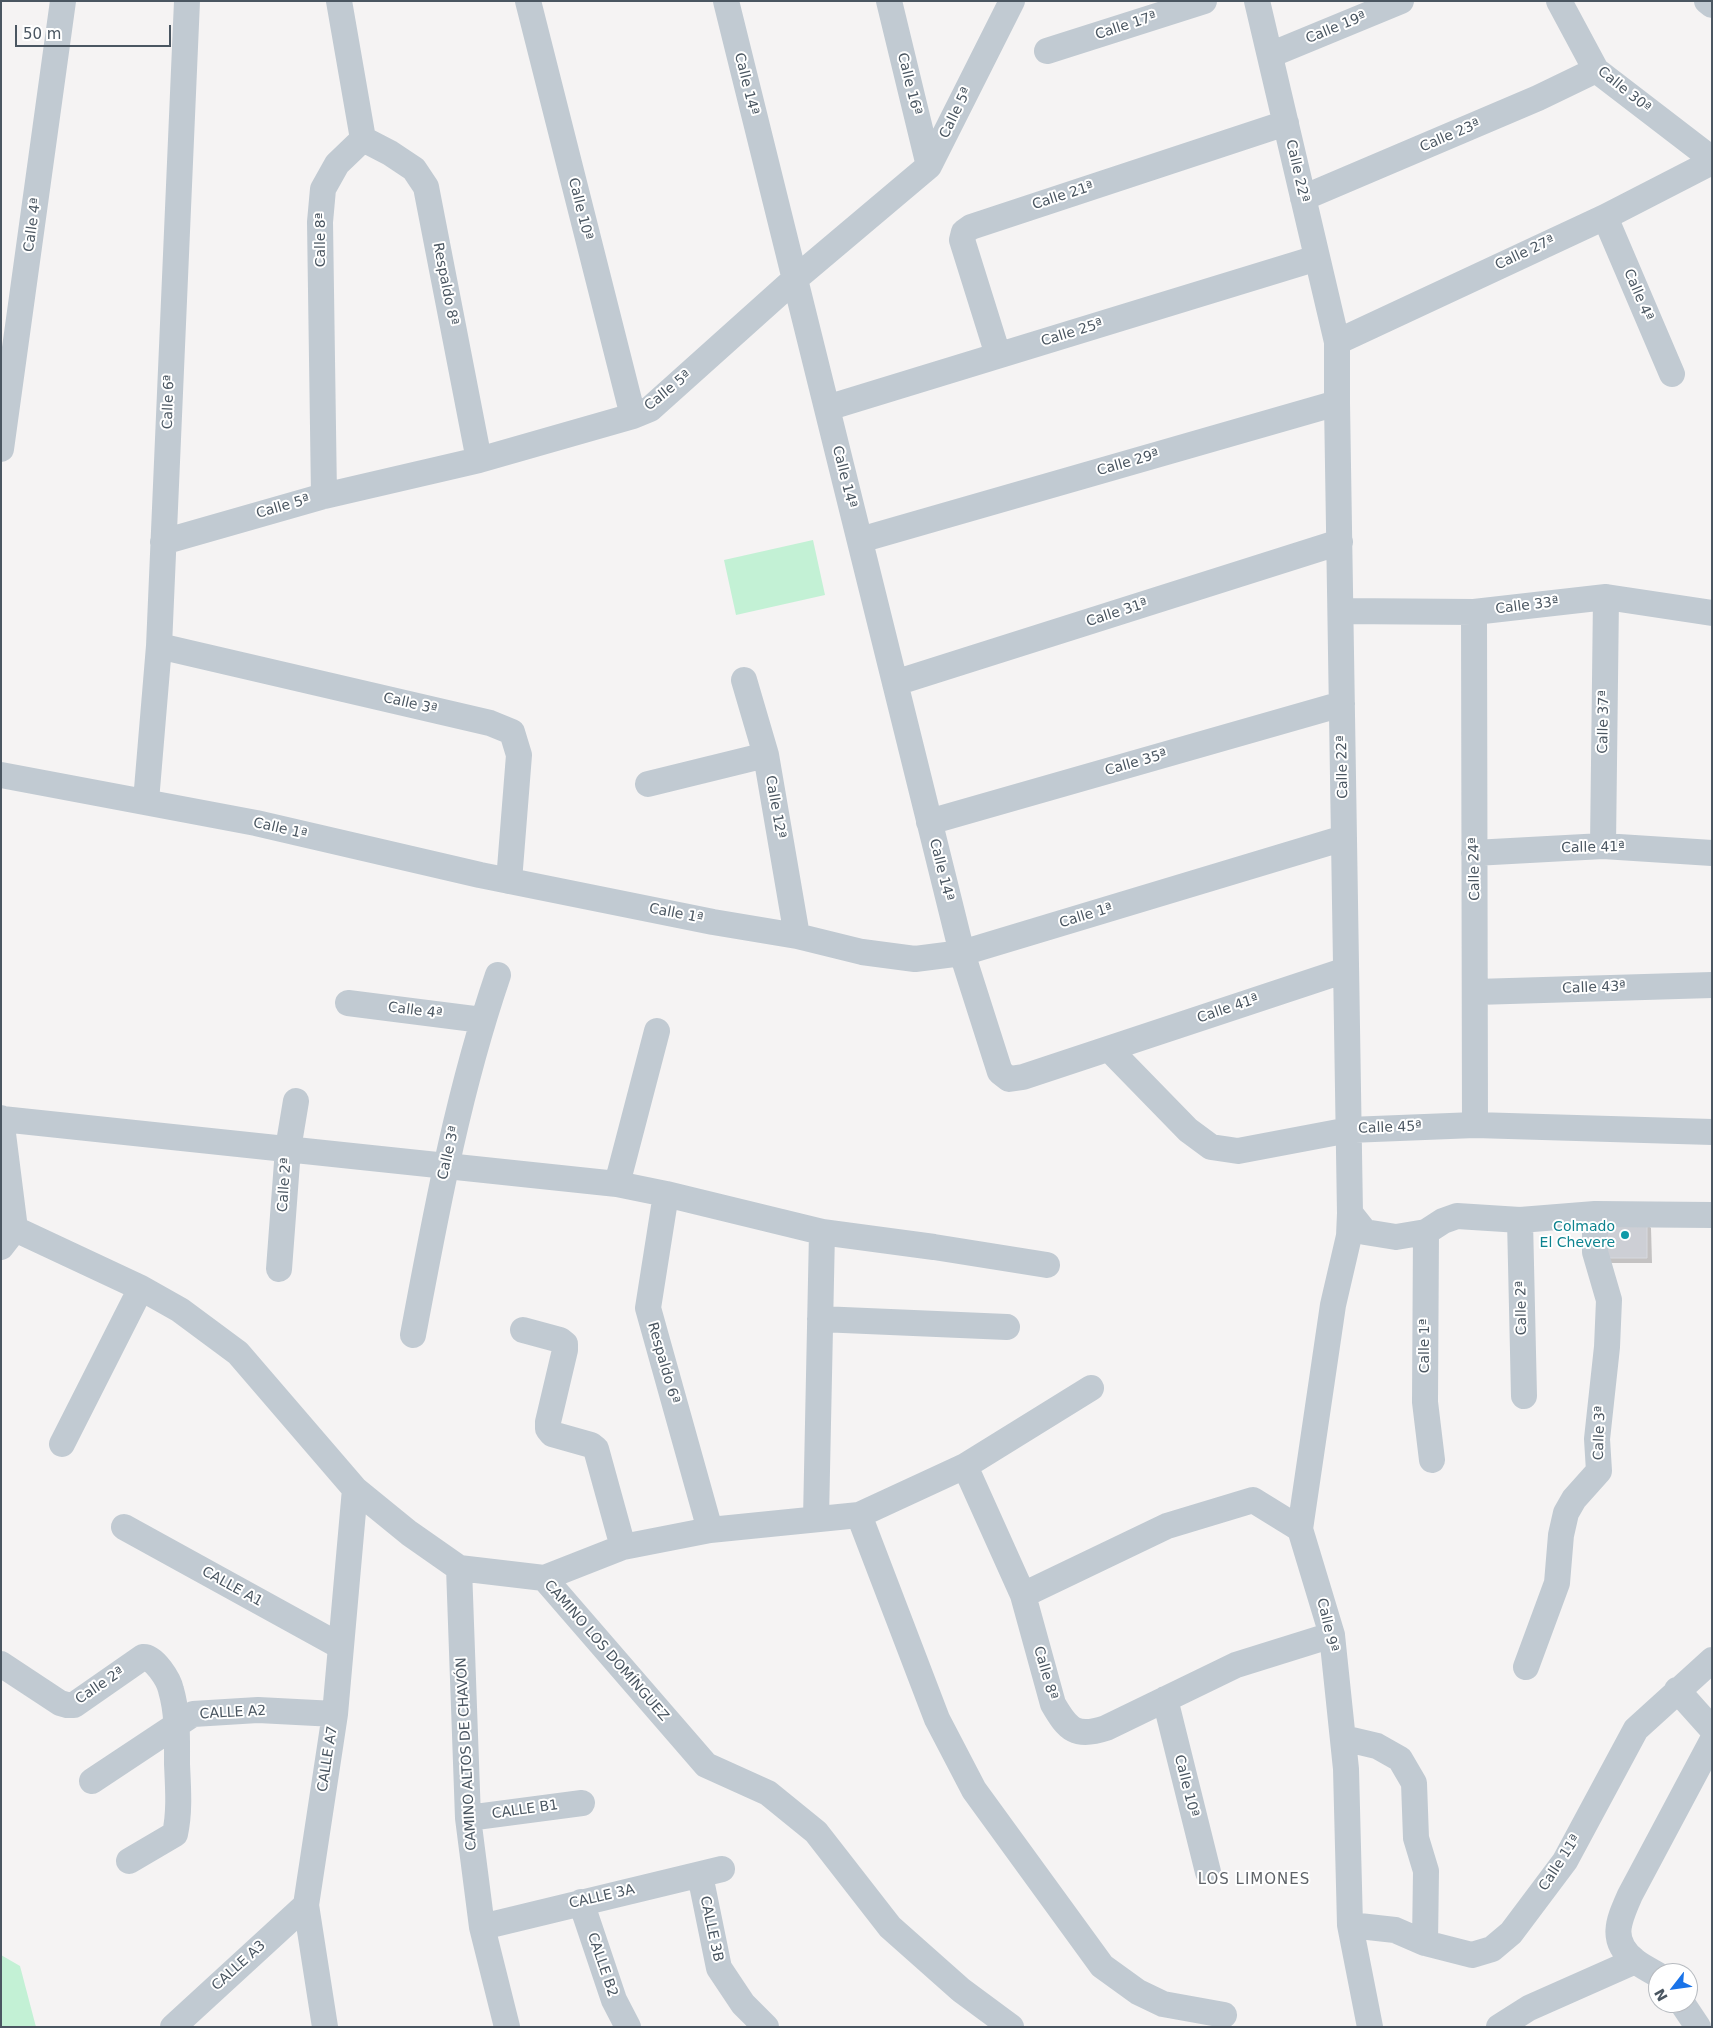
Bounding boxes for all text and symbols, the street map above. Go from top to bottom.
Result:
street label: Calle 17ª [1093,8,1159,44]
street label: Calle 19ª [1303,8,1369,48]
scale bar [18,15,174,47]
text: 50 m [23,25,61,43]
street label: Calle 14ª [730,51,762,117]
street label: Calle 16ª [893,51,925,117]
street label: Calle 30ª [1594,63,1654,117]
street label: Calle 5ª [936,85,976,141]
street label: Calle 23ª [1417,116,1483,156]
street label: Calle 22ª [1282,138,1312,204]
street label: Calle 10ª [564,176,596,242]
street label: Calle 21ª [1030,178,1096,214]
street label: Calle 4ª [21,197,45,253]
street label: Calle 8ª [313,213,329,267]
street label: Calle 27ª [1493,232,1557,274]
street label: Respaldo 8ª [429,241,461,327]
street label: Calle 4ª [1620,267,1656,323]
street label: Calle 25ª [1039,316,1105,350]
street label: Calle 5ª [641,367,695,415]
street label: Calle 6ª [160,374,178,430]
street label: Calle 14ª [828,444,860,510]
street label: Calle 29ª [1095,446,1161,480]
street label: Calle 5ª [254,491,312,523]
street label: Calle 33ª [1494,594,1560,618]
street label: Calle 31ª [1084,595,1150,631]
street label: Calle 3ª [381,690,439,718]
street label: Calle 37ª [1595,690,1613,754]
street label: Calle 22ª [1334,735,1352,799]
street label: Calle 35ª [1103,746,1169,780]
street label: Calle 12ª [761,774,789,840]
street label: Calle 1ª [251,815,309,843]
street label: Calle 14ª [925,837,957,903]
street label: Calle 24ª [1466,837,1484,901]
street label: Calle 41ª [1561,839,1625,857]
street label: Calle 1ª [1057,900,1115,932]
street label: Calle 1ª [648,901,704,927]
street label: Calle 43ª [1562,978,1626,998]
street label: Calle 41ª [1195,991,1261,1027]
street label: Calle 4ª [387,999,443,1023]
street label: Calle 45ª [1358,1118,1422,1138]
street label: Calle 3ª [435,1124,463,1182]
street label: Calle 2ª [275,1157,295,1213]
place label: Colmado El Chevere [1540,1219,1615,1252]
marker: Colmado El Chevere [1619,1229,1631,1241]
street label: Calle 2ª [1513,1281,1531,1335]
street label: Calle 1ª [1417,1319,1433,1373]
street label: Respaldo 6ª [643,1320,683,1406]
street label: Calle 3ª [1591,1405,1609,1461]
street label: CALLE A1 [199,1563,265,1611]
street label: CAMINO LOS DOMÍNGUEZ [540,1577,672,1725]
street label: Calle 9ª [1313,1596,1341,1654]
street label: Calle 8ª [1029,1644,1061,1702]
street label: CAMINO ALTOS DE CHAVÓN [454,1657,480,1851]
street label: Calle 2ª [73,1664,127,1708]
street label: CALLE A2 [199,1703,267,1723]
street label: CALLE A7 [314,1725,342,1793]
street label: Calle 10ª [1170,1753,1202,1819]
street label: CALLE B1 [491,1797,559,1823]
street label: Calle 11ª [1536,1832,1584,1894]
district label: LOS LIMONES [1196,1871,1312,1889]
street label: CALLE 3A [568,1881,636,1913]
street label: CALLE 3B [696,1895,726,1963]
street label: CALLE B2 [583,1931,621,1999]
street label: CALLE A3 [209,1937,269,1995]
north arrow [1648,1963,1698,2013]
text: N [1651,1986,1671,2004]

